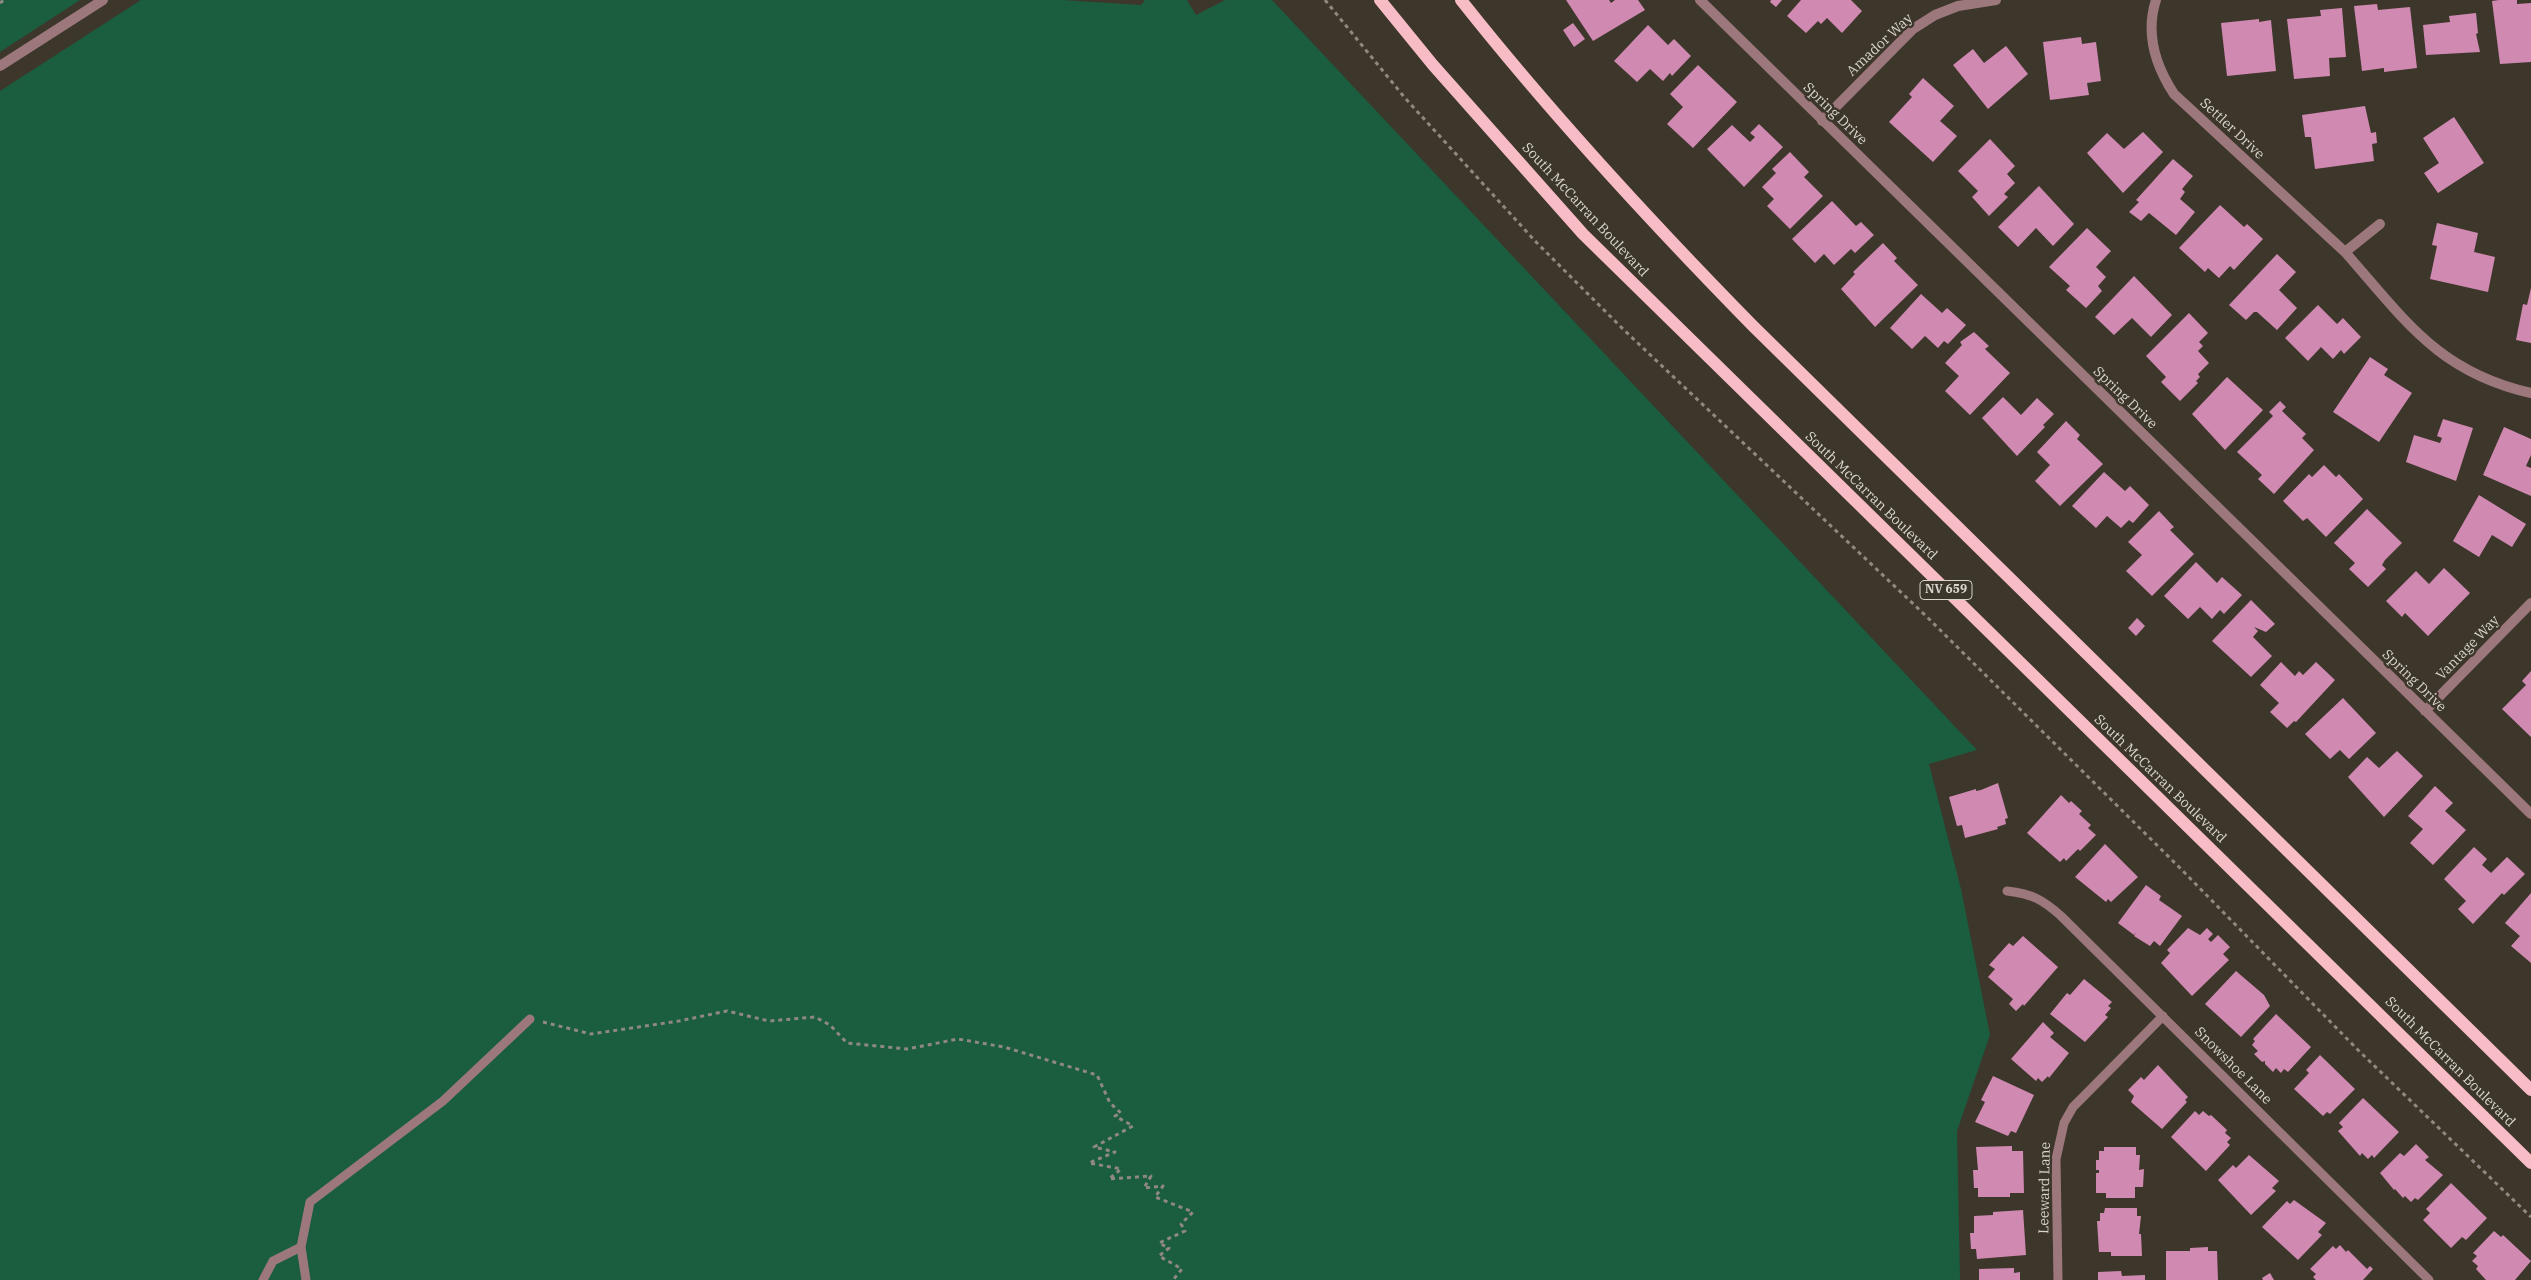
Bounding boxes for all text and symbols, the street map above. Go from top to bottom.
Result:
street label: Amador Way [1844,10,1916,80]
street label: Spring Drive [1799,79,1871,149]
street label: Settler Drive [2196,95,2268,163]
street label: South McCarran Boulevard [1518,139,1652,281]
street label: Spring Drive [2089,363,2161,433]
street label: South McCarran Boulevard [1801,428,1941,564]
road number: NV 659 [1920,580,1972,600]
street label: Vantage Way [2433,612,2503,684]
street label: Spring Drive [2378,646,2450,716]
street label: South McCarran Boulevard [2090,711,2230,847]
street label: South McCarran Boulevard [2381,993,2519,1131]
street label: Snowshoe Lane [2191,1024,2275,1108]
street label: Leeward Lane [2036,1142,2054,1234]

